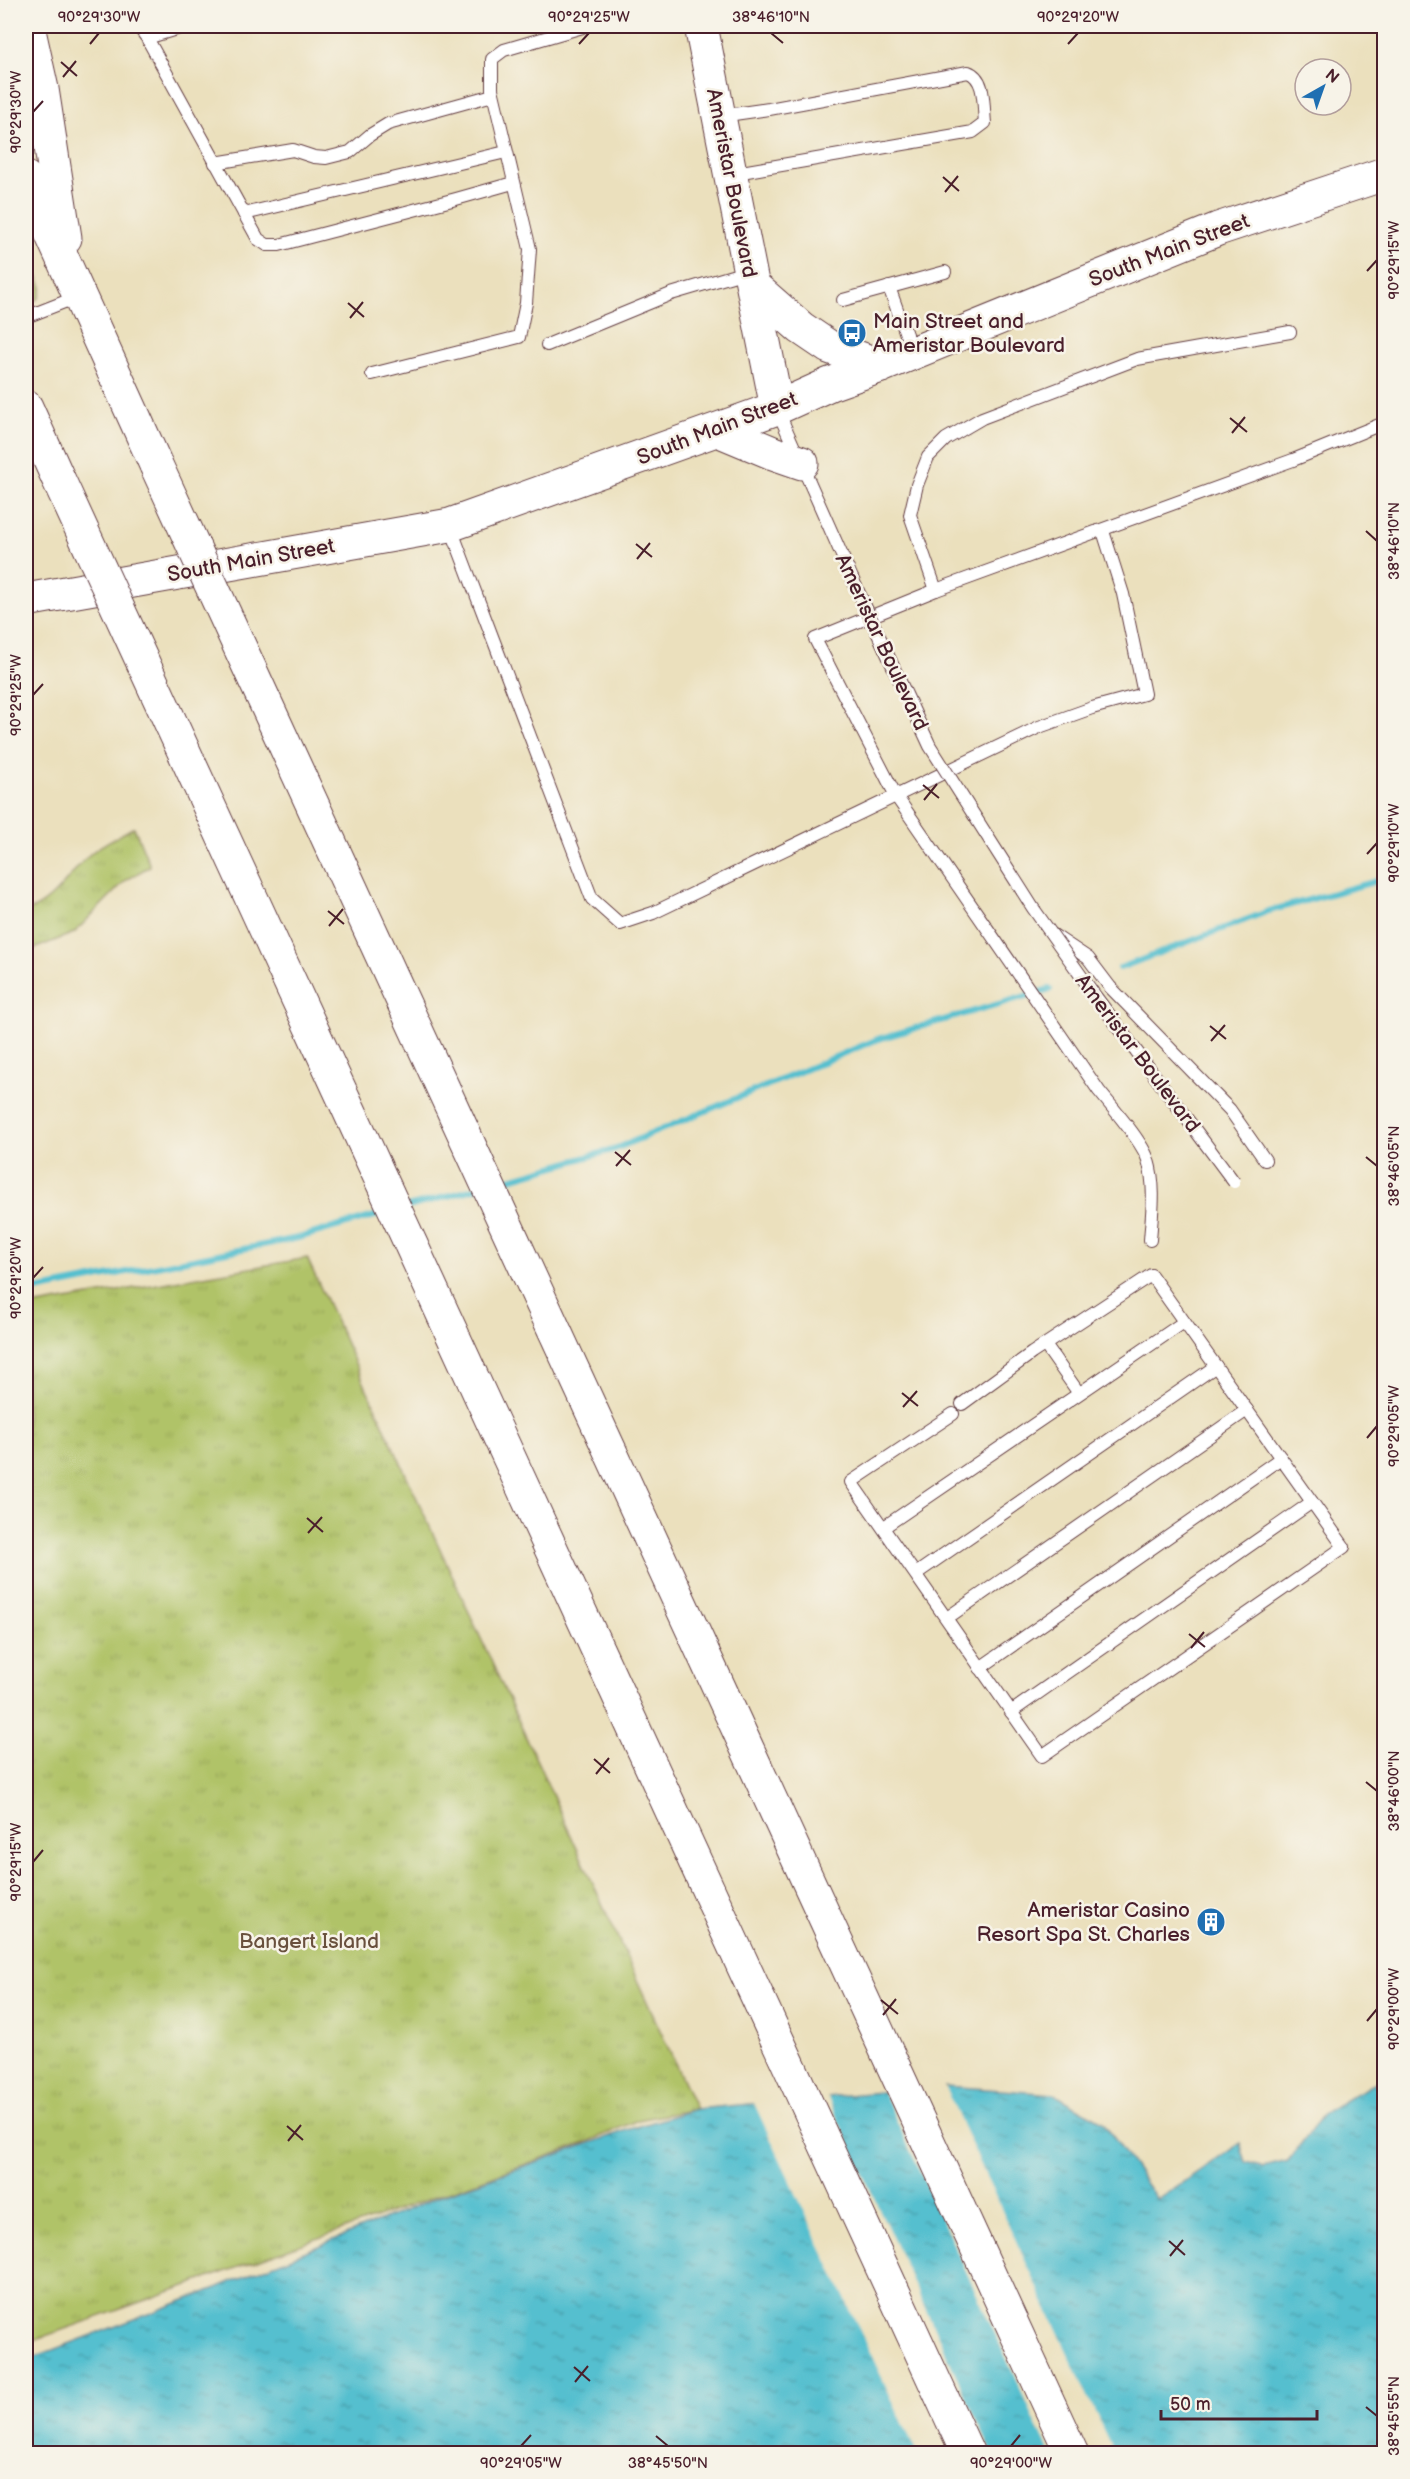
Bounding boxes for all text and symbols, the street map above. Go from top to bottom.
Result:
text: 90°29'30"W [58,8,141,27]
text: 90°29'25"W [548,8,630,27]
text: 38°46'10"N [732,8,810,27]
text: 90°29'20"W [1037,8,1119,27]
north arrow [1293,57,1353,117]
text: N [1321,66,1342,88]
text: 90°29'30"W [7,70,26,153]
street label: Ameristar Boulevard [701,86,762,280]
street label: South Main Street [1086,208,1253,293]
text: 90°29'15"W [1385,220,1404,299]
place label: Main Street and Ameristar Boulevard [873,309,1065,358]
bus stop icon: Main Street and Ameristar Boulevard [836,317,868,349]
street label: South Main Street [634,386,801,471]
text: 38°46'10"N [1385,502,1404,580]
street label: South Main Street [165,533,337,588]
street label: Ameristar Boulevard [830,550,933,735]
text: 90°29'25"W [7,654,26,736]
text: 90°29'10"W [1385,803,1404,883]
street label: Ameristar Boulevard [1070,969,1205,1138]
text: 38°46'05"N [1385,1126,1404,1206]
text: 90°29'20"W [7,1237,26,1319]
text: 90°29'05"W [1385,1385,1404,1467]
text: 38°46'00"N [1385,1750,1404,1832]
text: 90°29'15"W [7,1822,26,1901]
place label: Ameristar Casino Resort Spa St. Charles [976,1898,1190,1947]
building icon: Ameristar Casino Resort Spa St. Charles [1195,1906,1227,1938]
park label: Bangert Island [239,1929,379,1954]
text: 90°29'00"W [1385,1968,1404,2050]
text: 38°45'55"N [1385,2376,1404,2456]
scale bar [1161,2383,1317,2421]
text: 50 m [1170,2394,1211,2415]
text: 90°29'05"W [480,2454,562,2473]
text: 38°45'50"N [628,2454,708,2473]
text: 90°29'00"W [970,2454,1052,2473]

